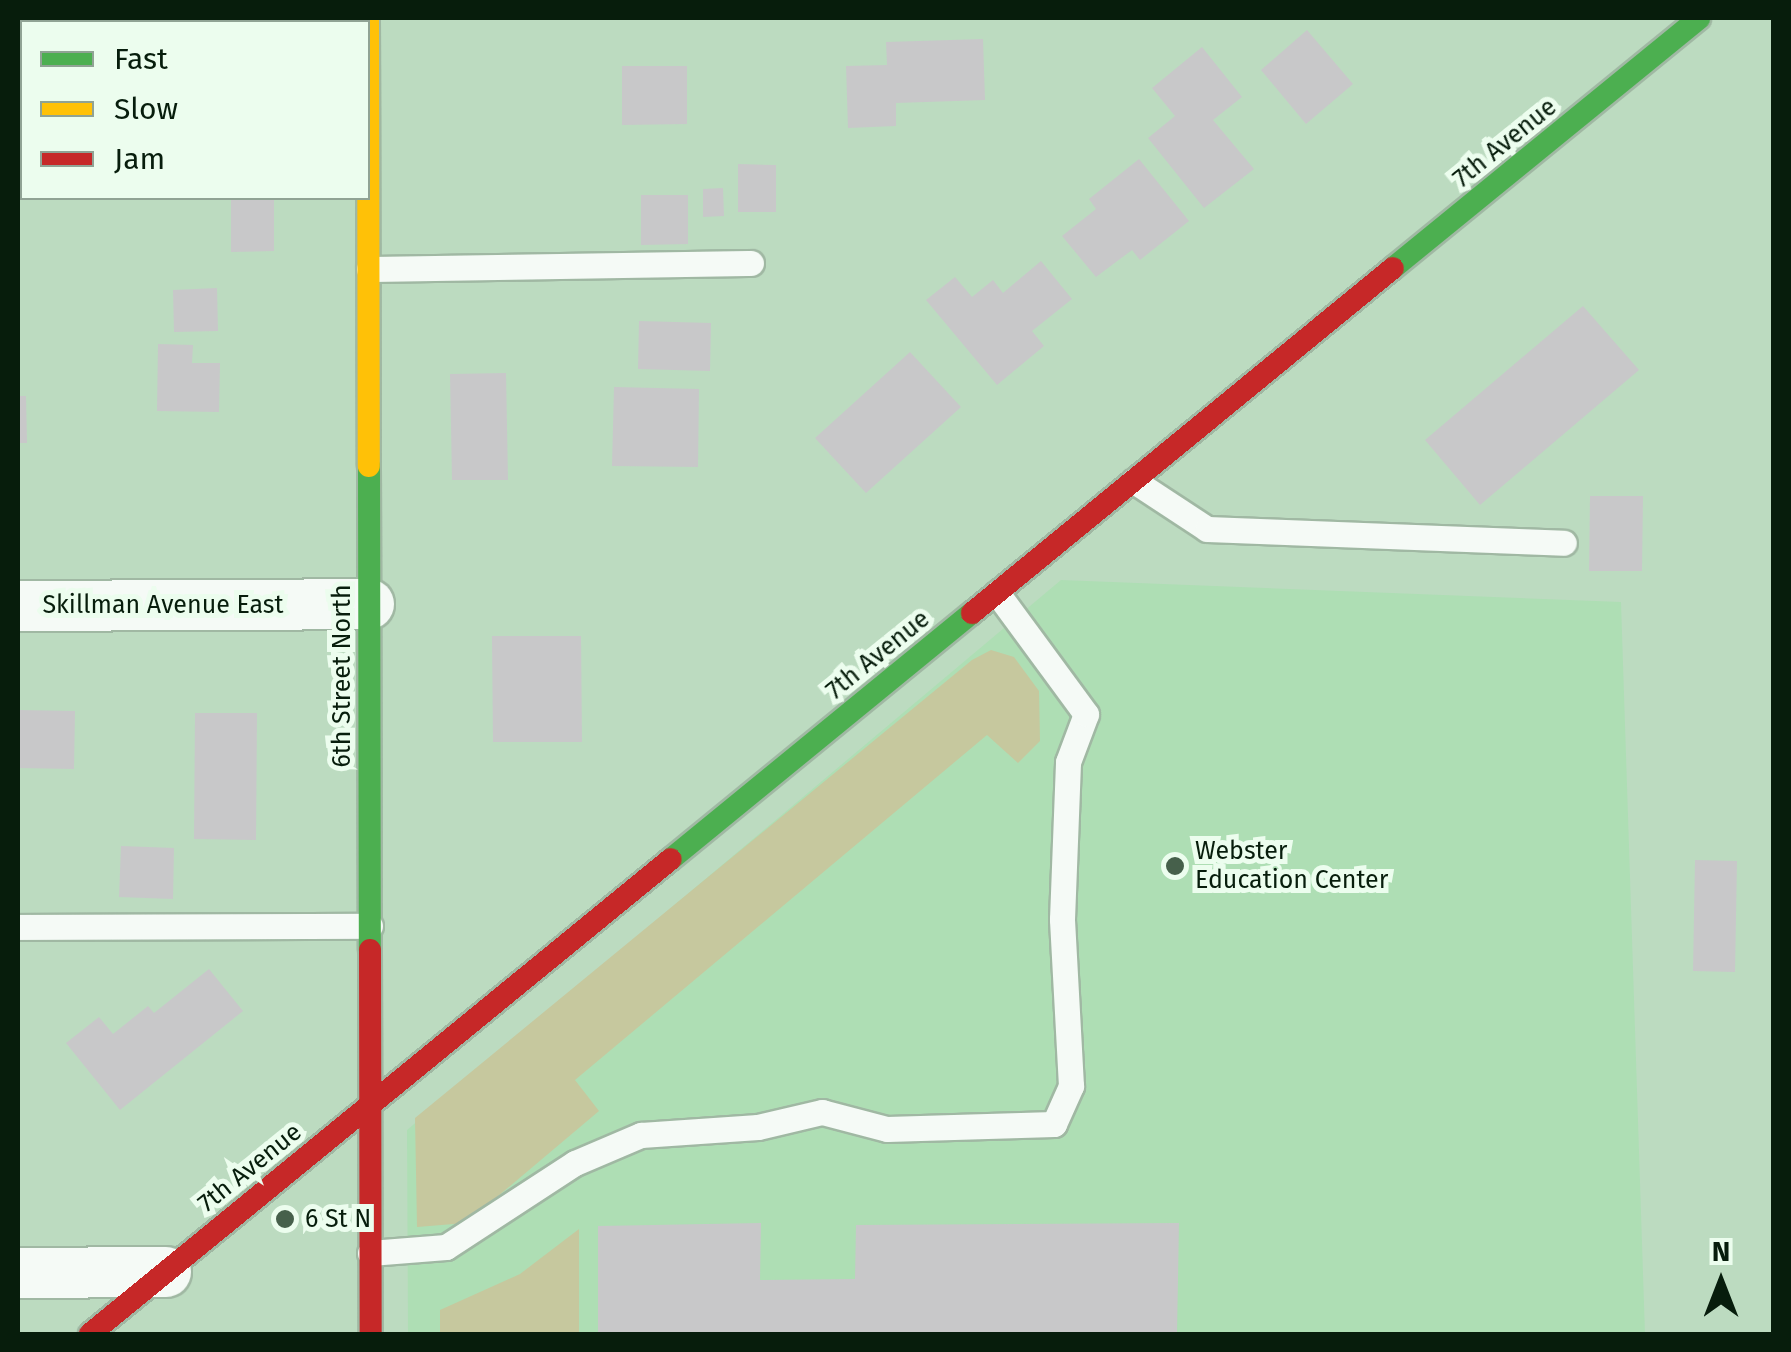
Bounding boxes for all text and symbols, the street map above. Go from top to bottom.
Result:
legend [20,20,370,200]
text: Fast [114,41,168,77]
text: Slow [114,91,178,127]
street label: 7th Avenue [1447,92,1563,194]
text: Jam [114,141,165,177]
street label: 6th Street North [327,584,357,768]
street label: Skillman Avenue East [42,590,284,620]
street label: 7th Avenue [820,604,936,706]
place label: Webster Education Center [1195,837,1388,896]
marker: Webster Education Center [1164,855,1186,877]
street label: 7th Avenue [192,1117,308,1219]
place label: 6 St N [305,1204,371,1234]
marker: 6 St N [274,1208,296,1230]
north arrow [1671,1232,1771,1332]
text: N [1712,1235,1730,1268]

